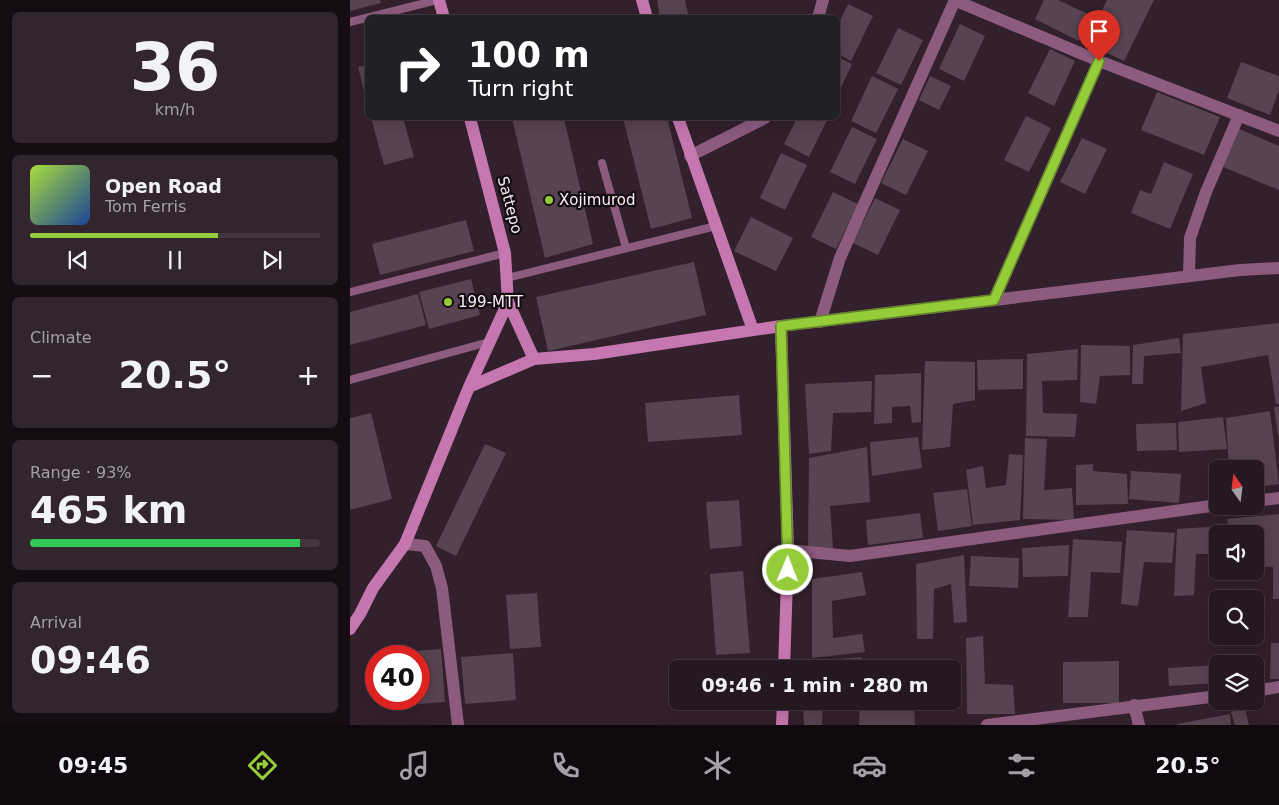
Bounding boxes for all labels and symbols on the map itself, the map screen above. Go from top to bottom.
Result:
pin [1078,10,1120,61]
street label: Sattepo [494,174,526,236]
place label: Xojimurod [559,191,635,209]
marker: Xojimurod [543,194,555,206]
place label: 199-MTT [458,293,524,311]
marker: 199-MTT [442,296,454,308]
north arrow [1209,460,1264,515]
position arrow [761,543,813,595]
speed limit sign: 40 [365,645,430,710]

